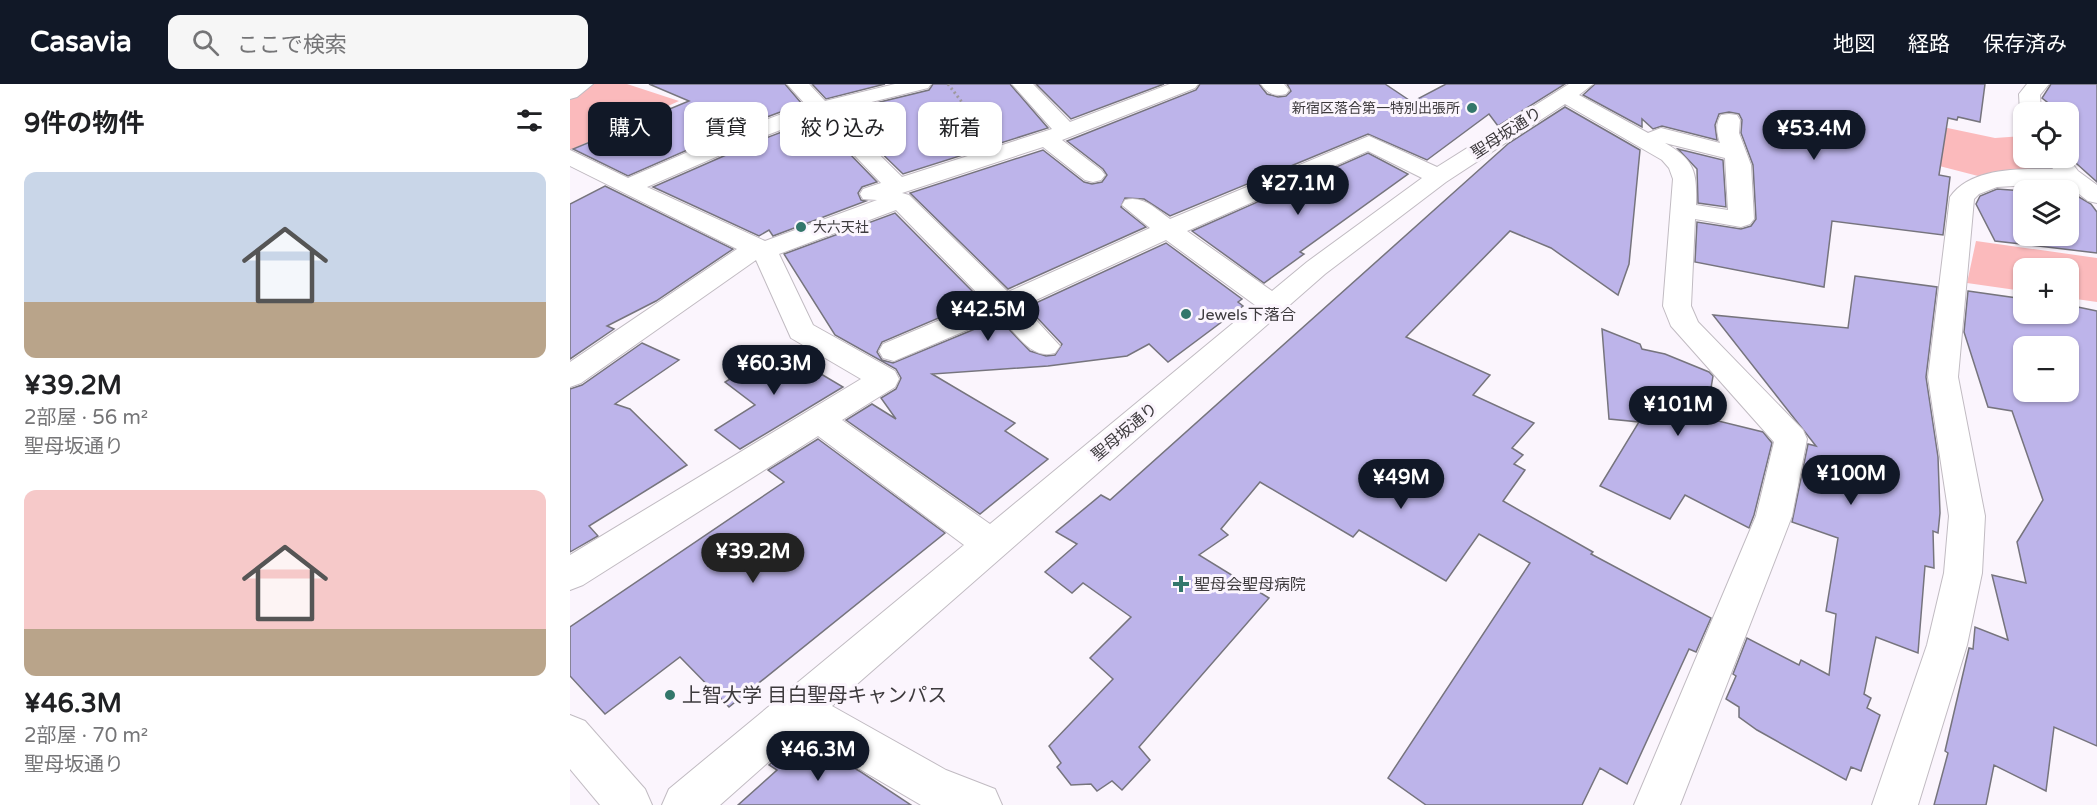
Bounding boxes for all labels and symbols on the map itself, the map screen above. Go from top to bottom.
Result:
place label: 新宿区落合第一特別出張所 [1292,100,1460,117]
marker: 新宿区落合第一特別出張所 [1465,101,1479,115]
street label: 聖母坂通り [1468,103,1546,163]
pin: ¥53.4M [1765,110,1863,161]
pin: ¥27.1M [1249,165,1347,216]
place label: 大六天社 [813,219,869,236]
marker: 大六天社 [794,220,808,234]
pin: ¥42.5M [939,291,1037,342]
place label: Jewels下落合 [1198,305,1296,325]
marker: Jewels下落合 [1179,307,1193,321]
pin: ¥60.3M [725,345,823,396]
pin: ¥101M [1636,386,1720,437]
street label: 聖母坂通り [1088,398,1162,465]
pin: ¥100M [1809,455,1893,506]
pin: ¥49M [1365,459,1437,510]
pin: ¥39.2M [704,533,802,584]
marker: 聖母会聖母病院 [1172,575,1190,593]
place label: 聖母会聖母病院 [1194,575,1306,595]
place label: 上智大学 目白聖母キャンパス [682,684,947,708]
marker: 上智大学 目白聖母キャンパス [663,688,677,702]
pin: ¥46.3M [769,731,867,782]

